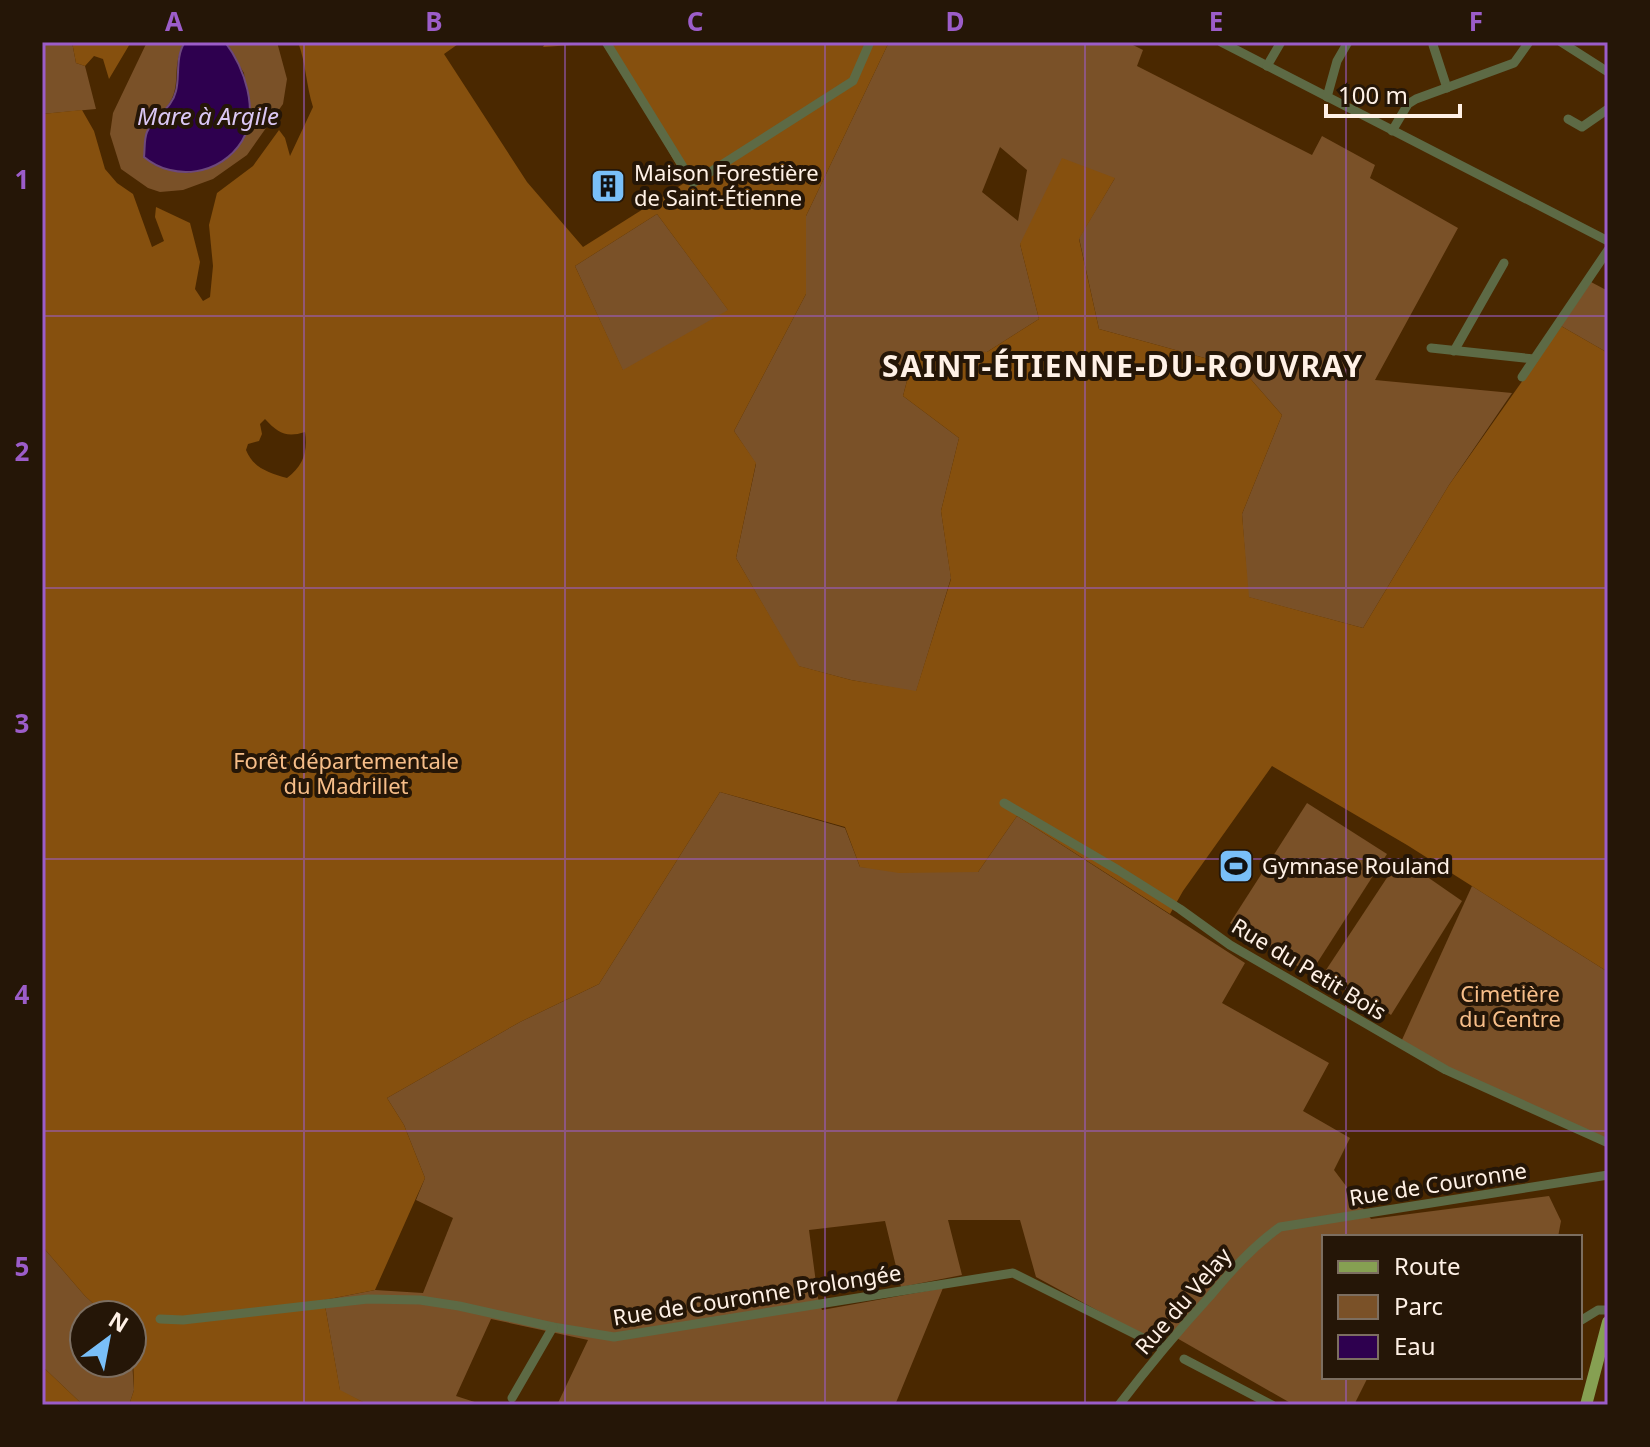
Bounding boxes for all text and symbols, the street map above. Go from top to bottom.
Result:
text: A [165,3,183,39]
text: B [425,3,443,39]
text: C [687,3,703,39]
text: D [945,3,965,39]
text: E [1209,3,1223,39]
text: F [1469,3,1483,39]
scale bar [1326,68,1460,118]
text: 100 m [1338,78,1408,111]
water label: Mare à Argile [137,99,279,132]
place label: Maison Forestière de Saint-Étienne [634,157,819,212]
text: 1 [15,161,29,197]
building icon: Maison Forestière de Saint-Étienne [589,167,627,205]
district label: SAINT-ÉTIENNE-DU-ROUVRAY [882,345,1364,386]
text: 2 [15,433,30,469]
text: 3 [15,705,29,741]
park label: Forêt départementale du Madrillet [233,745,459,800]
sports icon: Gymnase Rouland [1217,847,1255,885]
place label: Gymnase Rouland [1262,850,1450,880]
street label: Rue du Petit Bois [1227,910,1392,1026]
text: 4 [15,976,30,1012]
park label: Cimetière du Centre [1459,978,1561,1033]
street label: Rue de Couronne [1347,1154,1529,1212]
legend [1322,1235,1582,1379]
street label: Rue du Velay [1127,1240,1238,1360]
text: 5 [15,1248,29,1284]
text: Route [1394,1249,1460,1282]
street label: Rue de Couronne Prolongée [611,1256,903,1332]
text: Parc [1394,1289,1443,1322]
north arrow [68,1299,148,1379]
text: N [104,1304,135,1339]
text: Eau [1394,1329,1436,1362]

